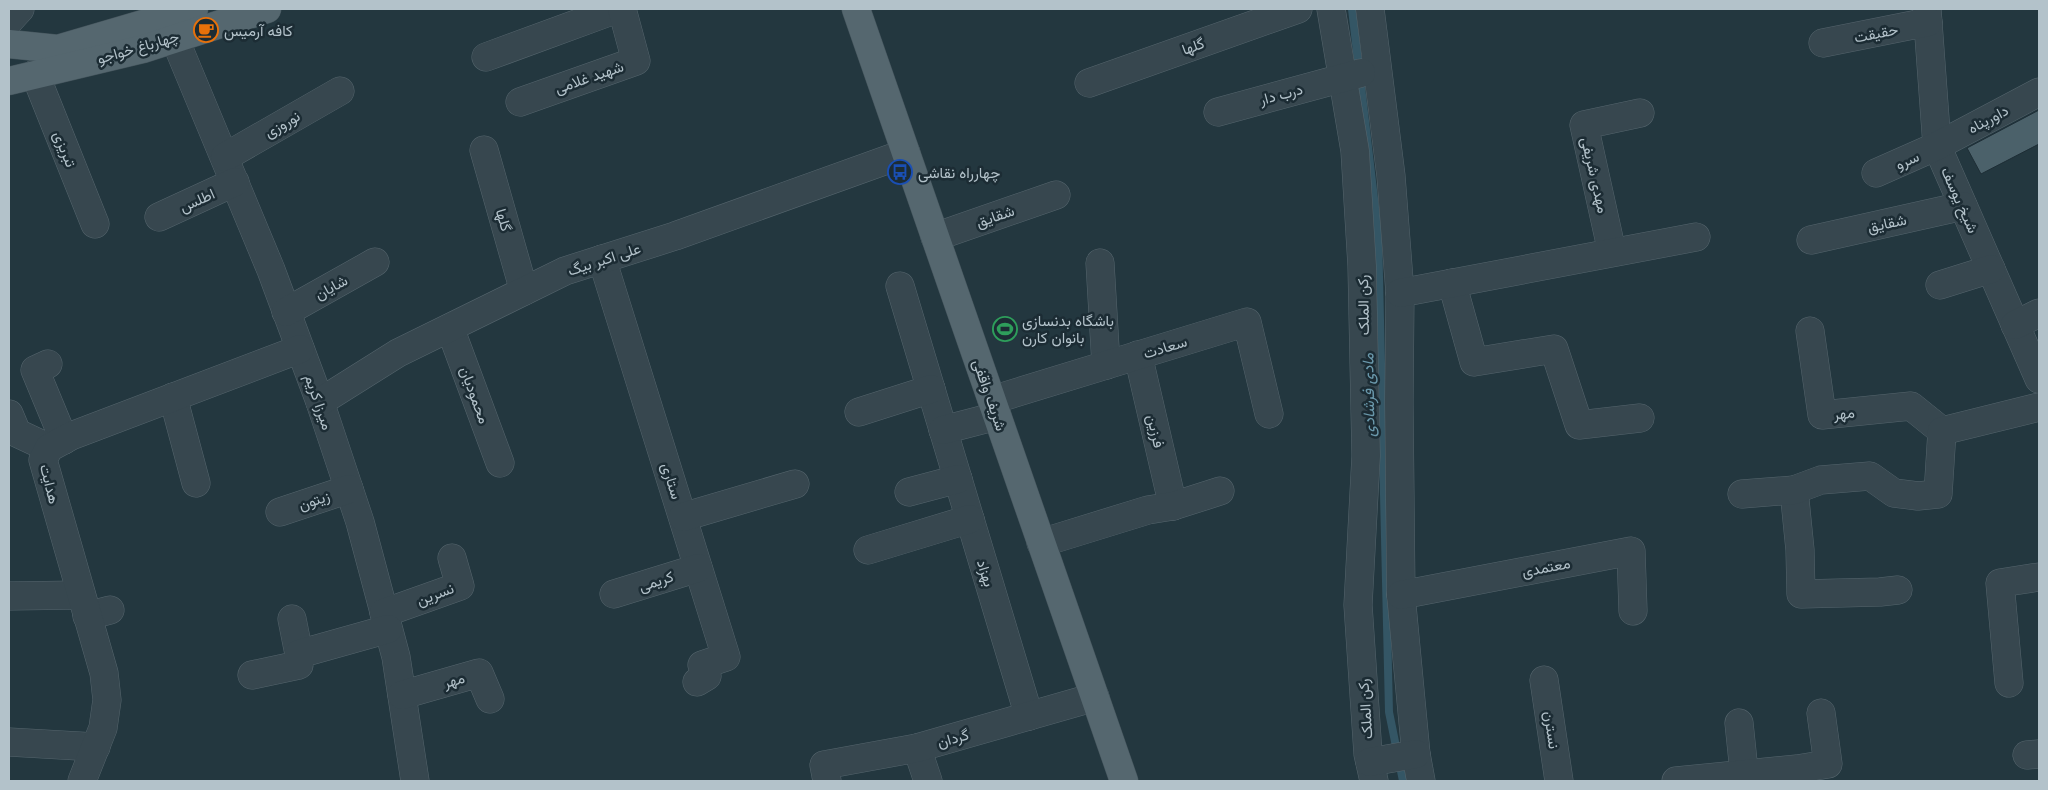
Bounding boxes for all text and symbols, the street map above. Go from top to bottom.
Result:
cafe icon: کافه آرمیس [193,17,219,43]
street label: حقیقت [1852,19,1900,47]
place label: کافه آرمیس [224,21,293,41]
street label: چهارباغ خواجو [95,26,182,70]
street label: گلها [1179,33,1207,59]
street label: شهید غلامی [552,56,626,99]
street label: درب دار [1256,79,1305,109]
street label: داورپناه [1965,100,2012,138]
street label: نوروزی [261,106,304,143]
street label: تبریزی [48,128,81,171]
street label: مهدی شریفی [1576,135,1613,215]
street label: سرو [1892,146,1922,174]
bus stop icon: چهارراه نقاشی [887,159,913,185]
place label: چهارراه نقاشی [918,163,1000,183]
street label: شیخ یوسف [1935,164,1983,237]
street label: اطلس [176,184,218,217]
street label: شقایق [973,201,1017,232]
street label: گلها [492,206,516,234]
street label: شقایق [1866,210,1909,237]
street label: علی اکبر بیگ [565,238,643,281]
street label: شایان [311,270,351,304]
street label: رکن الملک [1353,275,1374,335]
place label: باشگاه بدنسازی بانوان کارن [1022,311,1114,347]
sports icon: باشگاه بدنسازی بانوان کارن [992,316,1018,342]
street label: سعادت [1141,331,1189,363]
water label: مادی فرشادی [1357,352,1380,437]
street label: شریف واقفی [968,357,1011,434]
street label: محمودیان [456,364,494,426]
street label: میرزا کریم [300,372,337,433]
street label: مهر [1831,402,1856,424]
street label: فرزین [1142,413,1169,450]
street label: ستاری [657,460,687,502]
street label: هدایت [36,462,64,506]
street label: زیتون [296,486,332,514]
street label: معتمدی [1520,553,1572,582]
street label: بهزاد [973,557,999,589]
street label: کریمی [636,566,677,597]
street label: نسرین [414,578,457,611]
street label: مهر [440,668,467,692]
street label: رکن الملک [1353,678,1378,740]
street label: نسترن [1540,710,1564,750]
street label: گردان [935,724,971,752]

